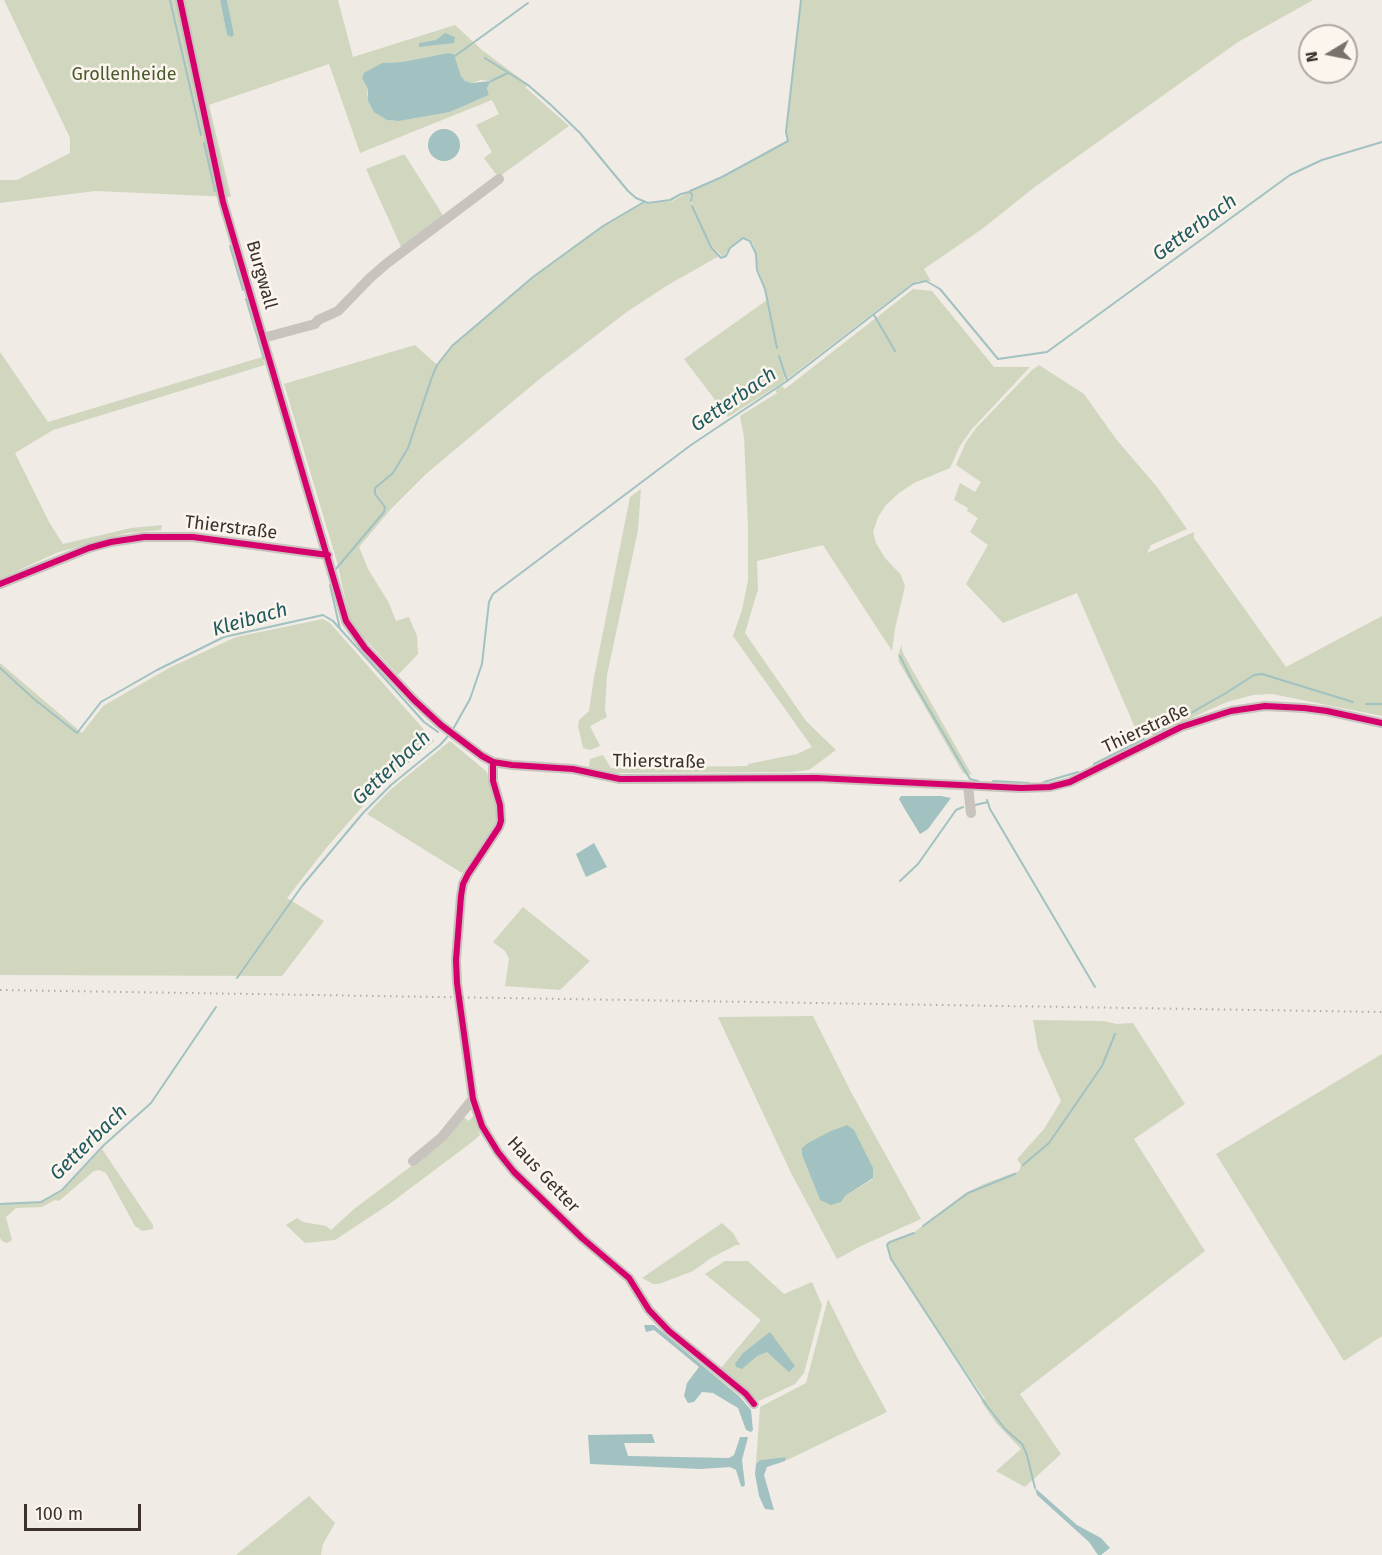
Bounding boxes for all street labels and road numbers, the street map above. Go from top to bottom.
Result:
street label: Burgwall [241,238,281,312]
street label: Thierstraße [184,512,278,544]
street label: Thierstraße [1099,700,1193,758]
street label: Thierstraße [612,750,706,774]
street label: Haus Getter [502,1132,584,1218]

